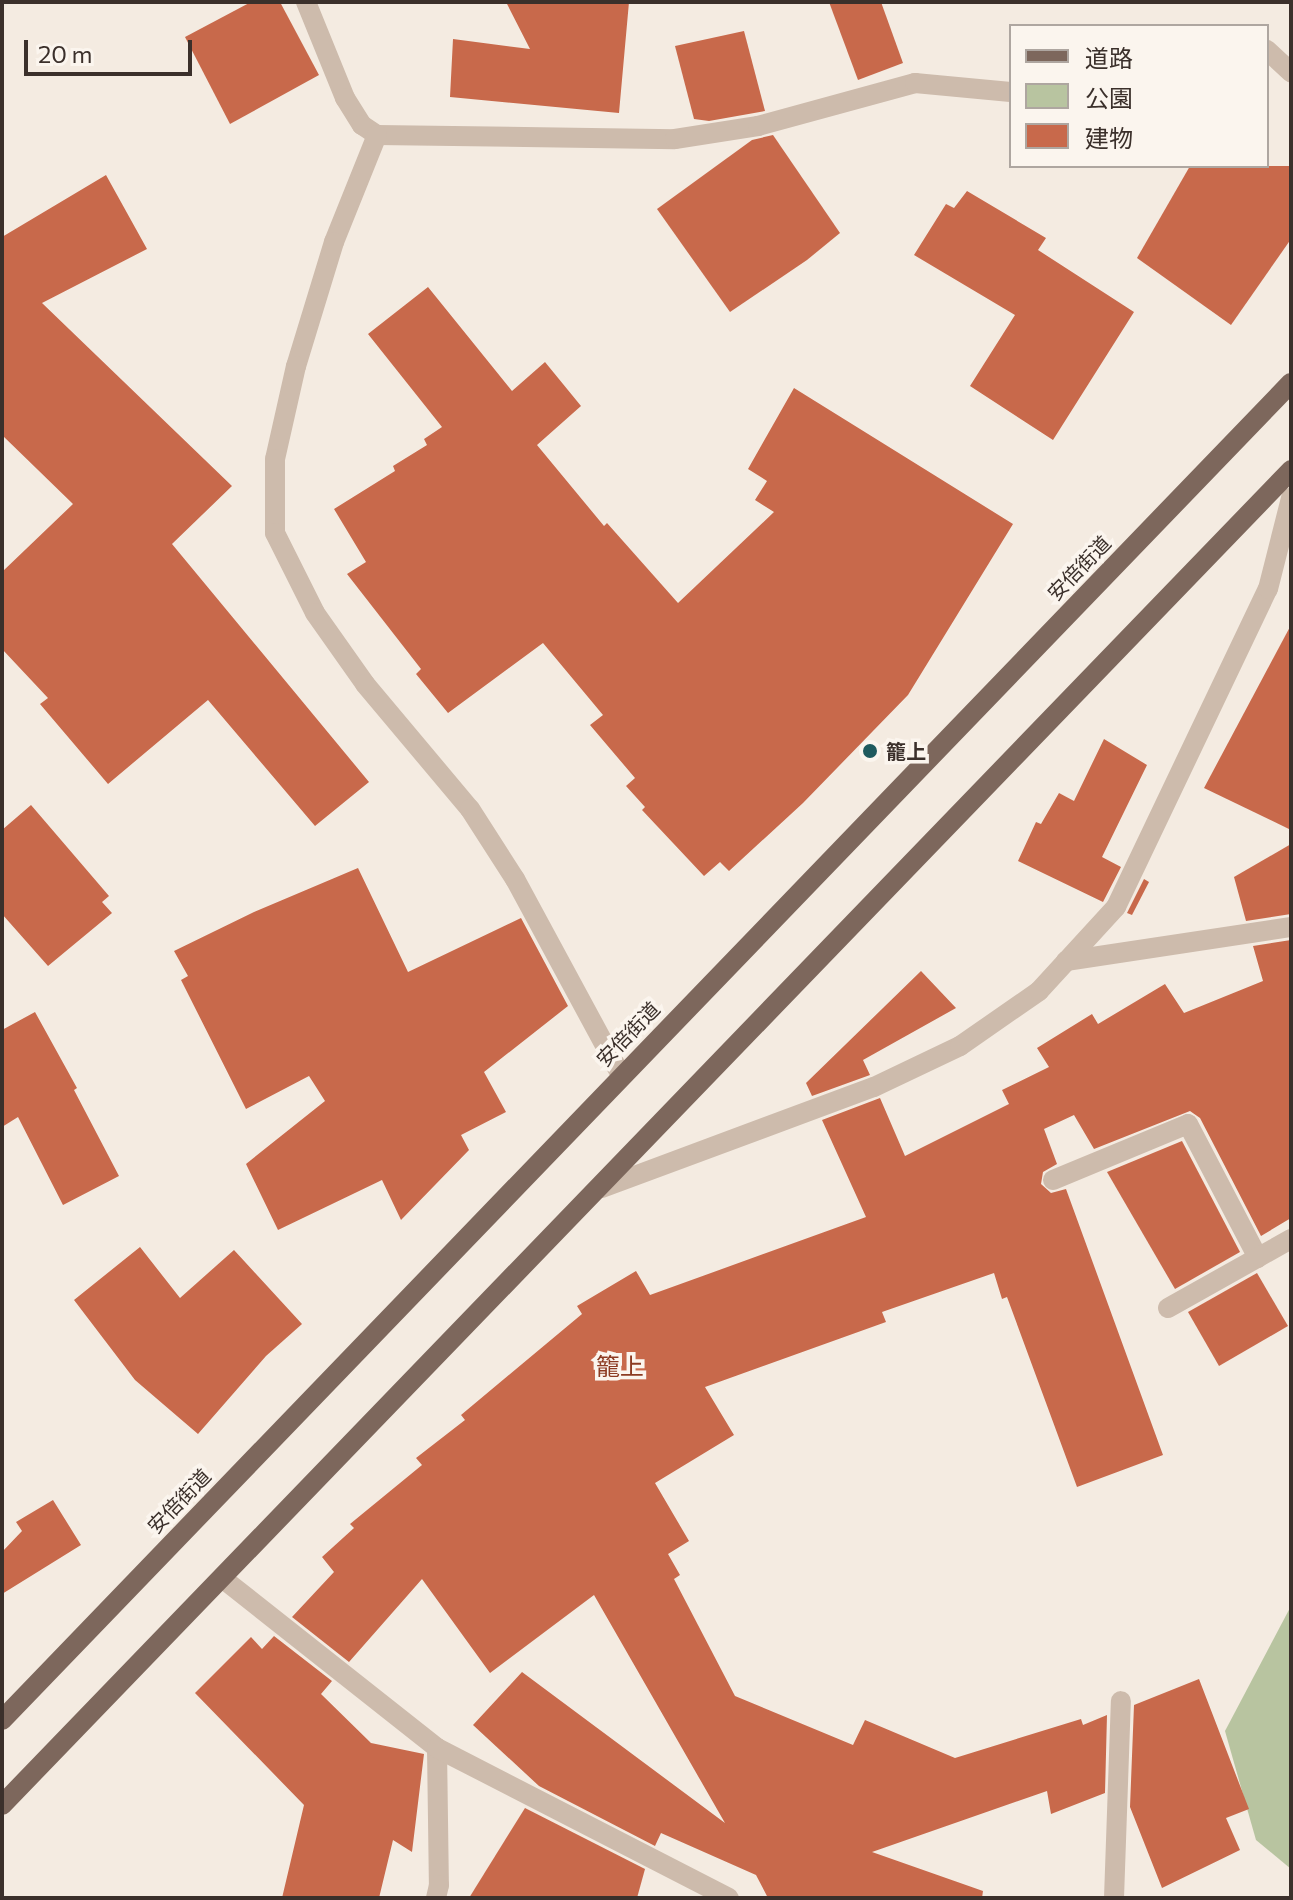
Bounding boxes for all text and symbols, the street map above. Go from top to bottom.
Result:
scale bar [28,24,196,74]
legend [1009,24,1269,168]
text: 20 m [38,39,92,68]
text: 道路 [1085,43,1133,72]
text: 公園 [1085,83,1133,112]
text: 建物 [1085,123,1133,152]
street label: 安倍街道 [1043,531,1115,605]
place label: 籠上 [886,739,926,763]
marker: 籠上 [861,742,879,760]
street label: 安倍街道 [592,997,664,1071]
district label: 籠上 [596,1352,644,1380]
street label: 安倍街道 [143,1464,215,1538]

